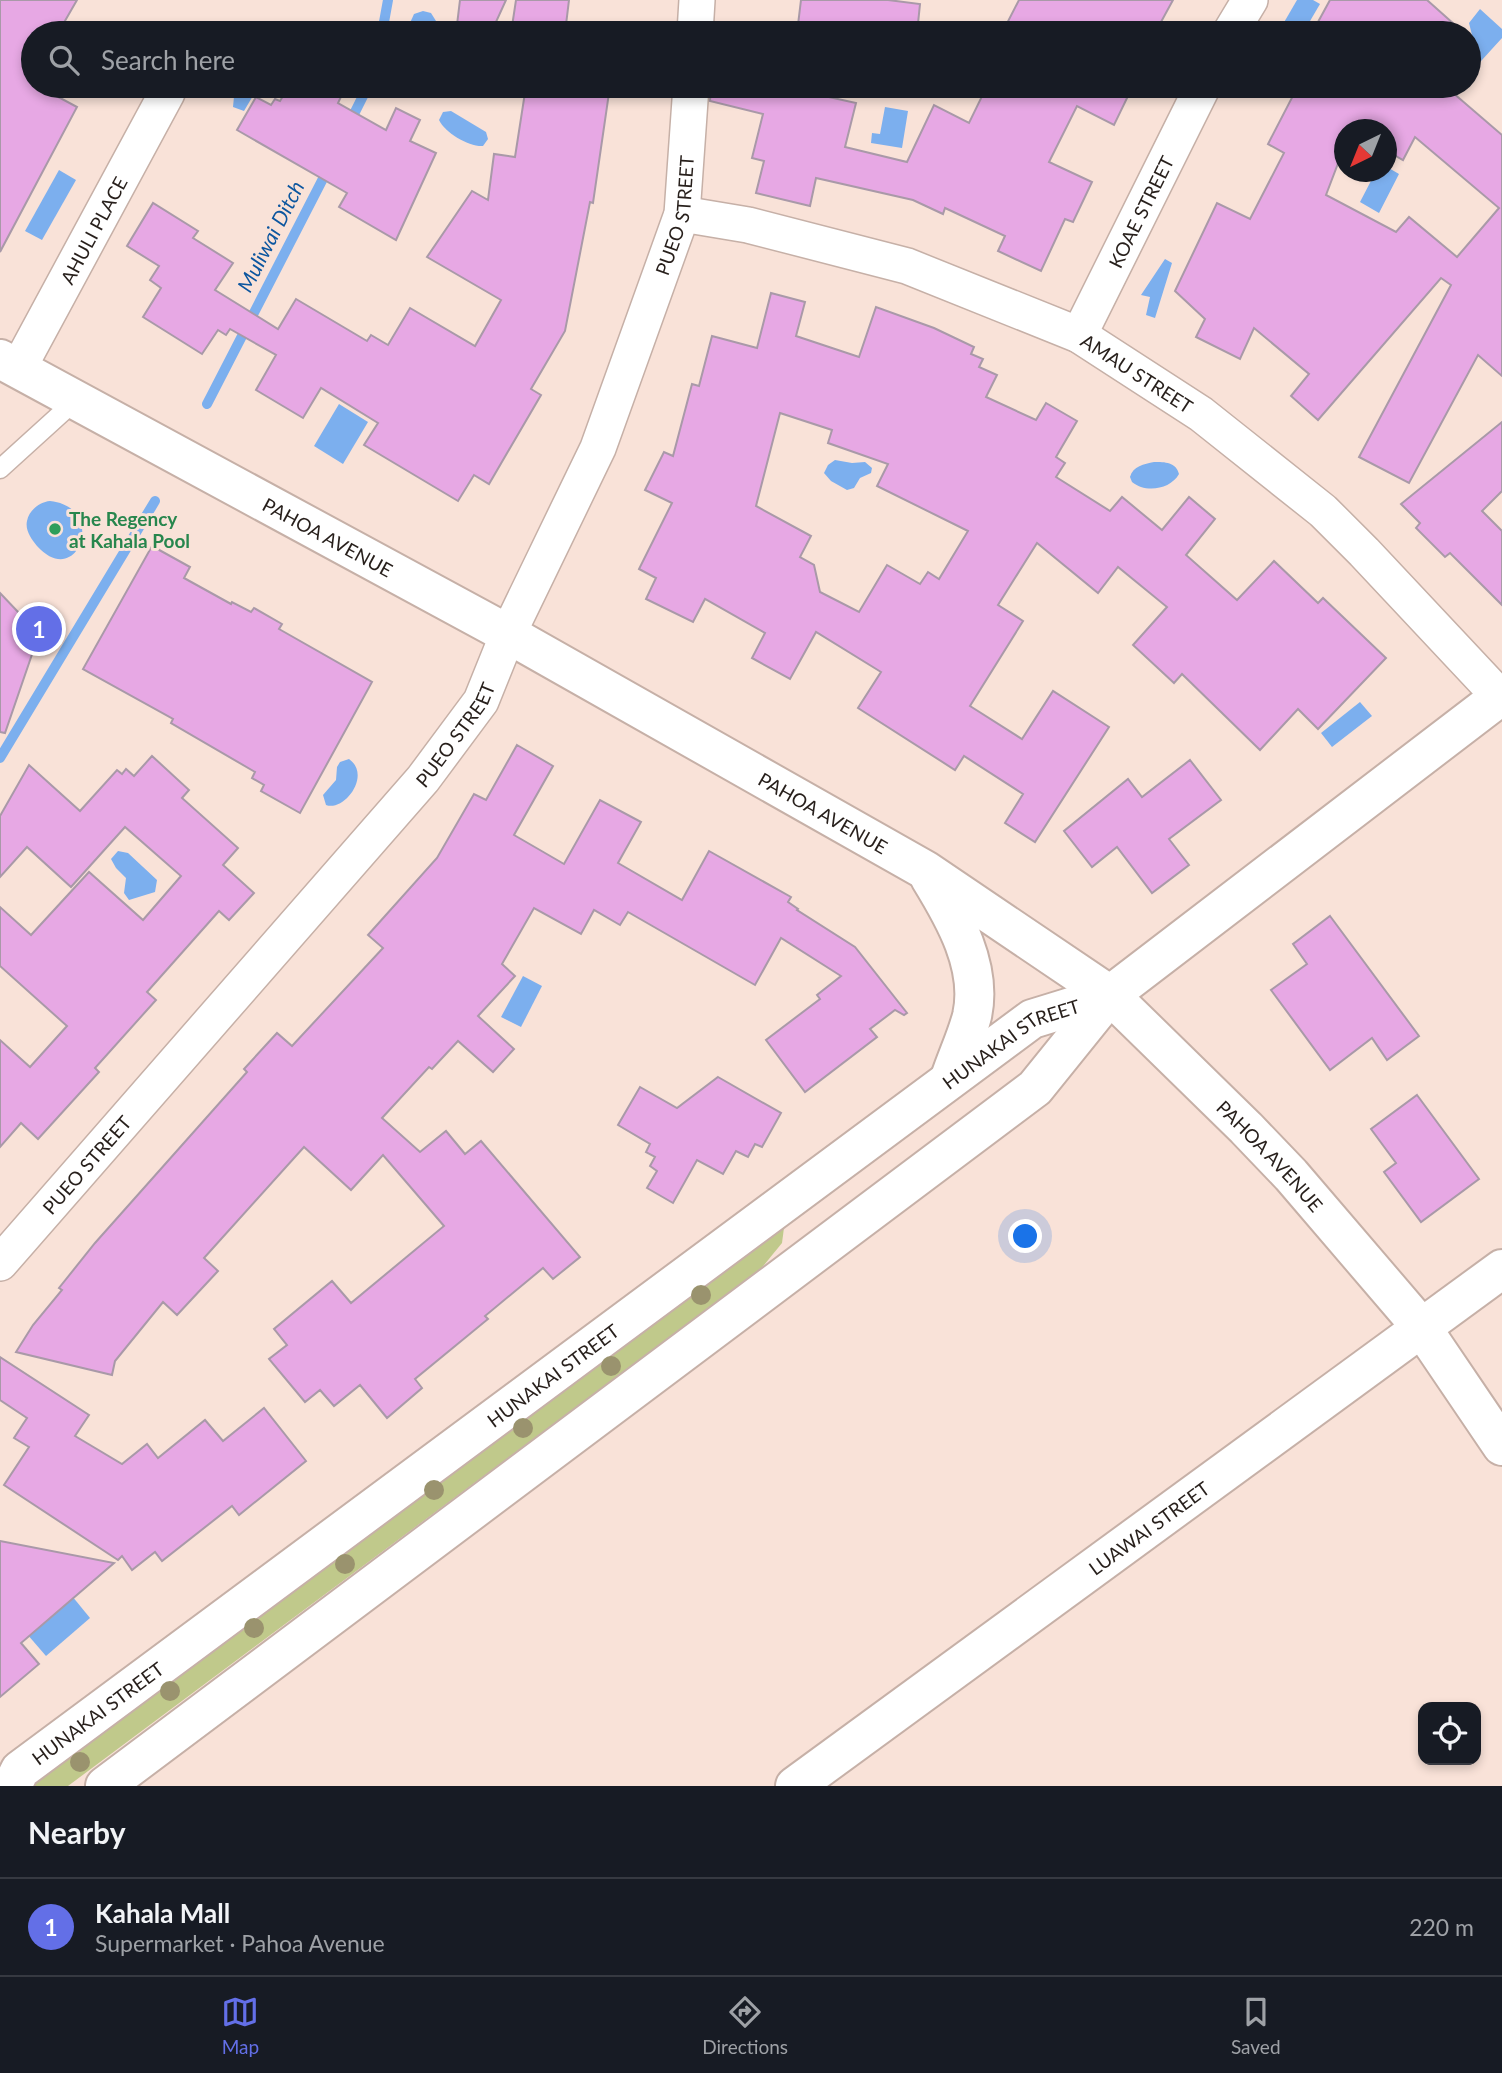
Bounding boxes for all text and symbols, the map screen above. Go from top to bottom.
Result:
search box [21,21,1481,98]
icon: search [45,41,83,79]
text: Search here [101,44,235,76]
north arrow [1334,119,1397,182]
street label: KOAE STREET [1103,152,1178,271]
street label: PUEO STREET [650,154,698,278]
street label: AHULI PLACE [55,172,131,288]
water label: Muliwai Ditch [231,176,309,296]
street label: AMAU STREET [1077,328,1198,417]
street label: PAHOA AVENUE [259,492,397,581]
place label: The Regency at Kahala Pool [69,507,190,552]
marker: The Regency at Kahala Pool [47,521,63,537]
pin: 1 [16,603,62,655]
street label: PUEO STREET [410,679,499,791]
street label: PAHOA AVENUE [755,767,892,858]
street label: HUNAKAI STREET [937,994,1082,1093]
street label: PAHOA AVENUE [1213,1095,1328,1216]
street label: PUEO STREET [37,1111,135,1218]
your location [1008,1219,1042,1253]
street label: HUNAKAI STREET [482,1318,623,1431]
street label: LUAWAI STREET [1084,1476,1213,1579]
street label: HUNAKAI STREET [27,1656,168,1769]
map controls [1418,1702,1481,1765]
button: locate [1418,1702,1481,1765]
text: Nearby [28,1814,126,1850]
text: Kahala Mall [95,1897,230,1929]
text: 1 [44,1913,58,1941]
text: 220 m [1409,1913,1474,1941]
text: Supermarket · Pahoa Avenue [95,1929,385,1957]
tab: Map [221,1993,259,2058]
tab: Directions [702,1993,788,2058]
tab: Saved [1231,1993,1281,2058]

